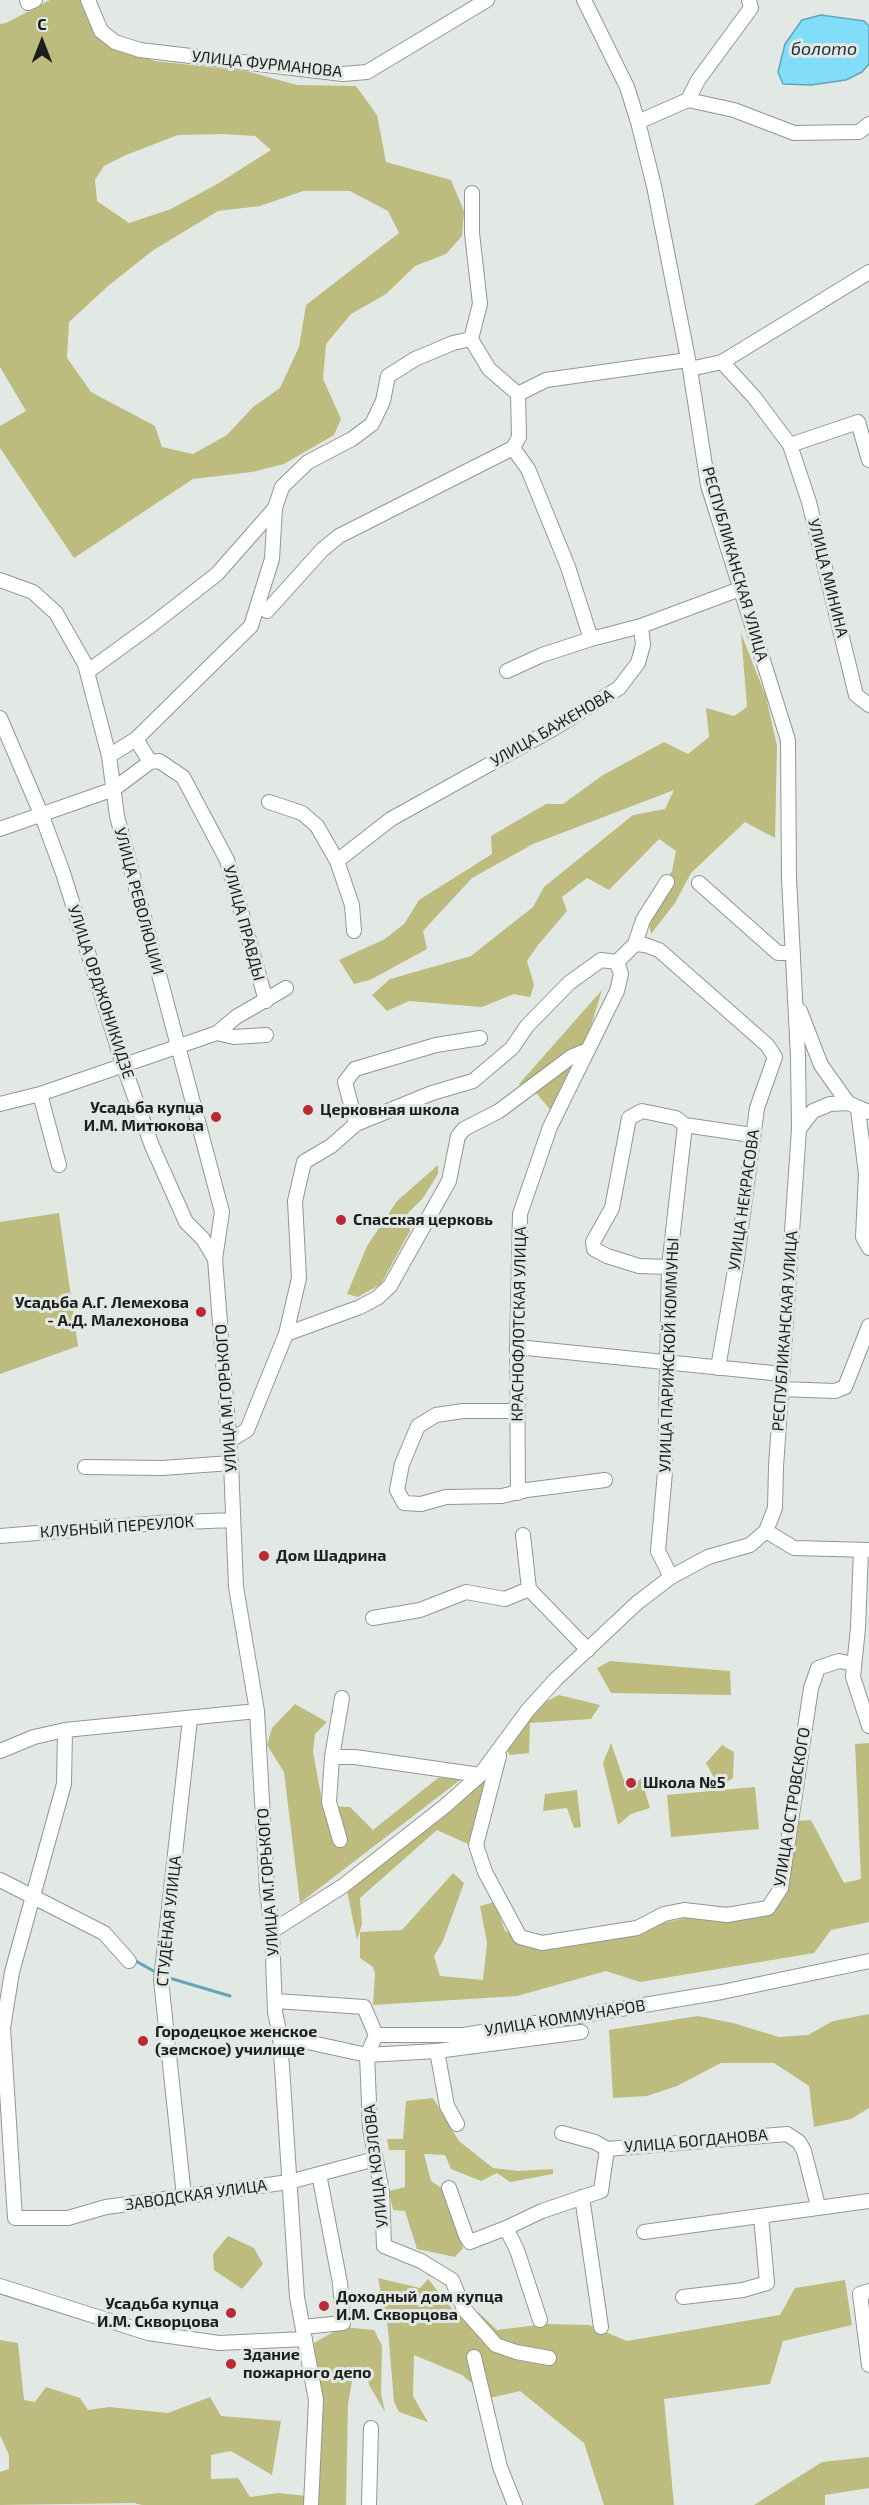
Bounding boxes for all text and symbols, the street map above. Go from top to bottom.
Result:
north arrow [12,12,72,72]
text: С [37,14,47,33]
water label: болото [791,38,857,60]
street label: УЛИЦА ФУРМАНОВА [191,47,343,81]
street label: РЕСПУБЛИКАНСКАЯ УЛИЦА [698,465,772,663]
street label: УЛИЦА МИНИНА [804,517,852,639]
street label: УЛИЦА БАЖЕНОВА [487,685,617,771]
street label: УЛИЦА РЕВОЛЮЦИИ [110,825,168,977]
street label: УЛИЦА ПРАВДЫ [219,863,269,983]
street label: УЛИЦА ОРДЖОНИКИДЗЕ [64,903,138,1081]
place label: Усадьба купца И.М. Митюкова [84,1098,204,1136]
place label: Церковная школа [320,1100,459,1120]
marker: Церковная школа [301,1103,315,1117]
marker: Усадьба купца И.М. Митюкова [209,1110,223,1124]
street label: УЛИЦА НЕКРАСОВА [725,1128,763,1272]
place label: Спасская церковь [353,1210,493,1230]
marker: Спасская церковь [334,1213,348,1227]
street label: КРАСНОФЛОТСКАЯ УЛИЦА [508,1226,530,1422]
street label: РЕСПУБЛИКАНСКАЯ УЛИЦА [768,1230,802,1432]
street label: УЛИЦА ПАРИЖСКОЙ КОММУНЫ [655,1237,683,1473]
place label: Усадьба А.Г. Лемехова - А.Д. Малехонова [15,1293,189,1331]
marker: Усадьба А.Г. Лемехова - А.Д. Малехонова [194,1305,208,1319]
street label: УЛИЦА М.ГОРЬКОГО [211,1323,241,1473]
street label: КЛУБНЫЙ ПЕРЕУЛОК [39,1512,195,1542]
place label: Дом Шадрина [276,1546,386,1566]
marker: Дом Шадрина [257,1549,271,1563]
street label: УЛИЦА ОСТРОВСКОГО [770,1726,814,1888]
place label: Школа №5 [643,1773,726,1793]
marker: Школа №5 [624,1776,638,1790]
street label: УЛИЦА М.ГОРЬКОГО [253,1807,283,1957]
street label: СТУДЁНАЯ УЛИЦА [153,1855,185,1987]
street label: УЛИЦА КОММУНАРОВ [483,1996,647,2040]
place label: Городецкое женское (земское) училище [155,2022,317,2060]
marker: Городецкое женское (земское) училище [136,2034,150,2048]
street label: УЛИЦА КОЗЛОВА [360,2103,392,2229]
street label: УЛИЦА БОГДАНОВА [624,2125,768,2157]
street label: ЗАВОДСКАЯ УЛИЦА [124,2176,268,2214]
place label: Доходный дом купца И.М. Скворцова [336,2287,503,2325]
place label: Усадьба купца И.М. Скворцова [97,2294,219,2332]
marker: Доходный дом купца И.М. Скворцова [317,2299,331,2313]
marker: Усадьба купца И.М. Скворцова [224,2306,238,2320]
place label: Здание пожарного депо [243,2345,372,2383]
marker: Здание пожарного депо [224,2357,238,2371]

